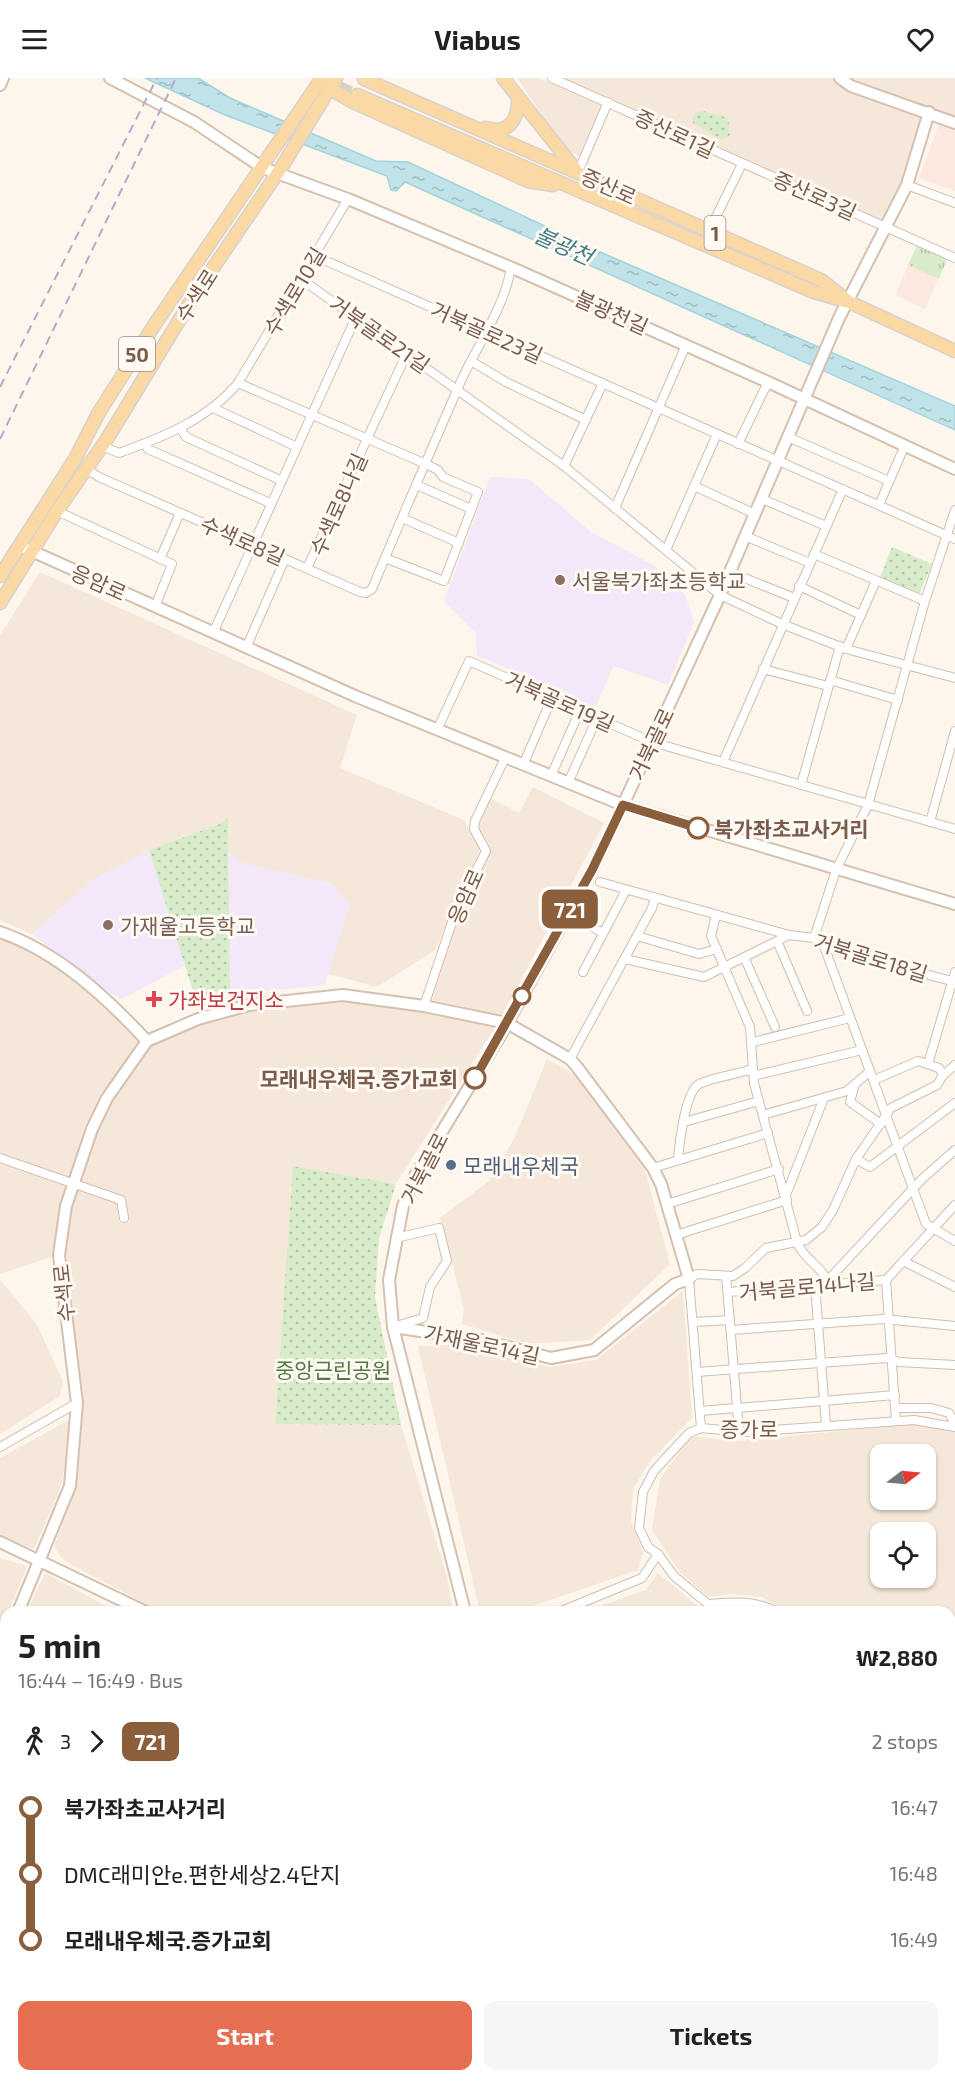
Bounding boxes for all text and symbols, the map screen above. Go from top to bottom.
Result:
icon: menu [18,23,51,56]
text: Viabus [434,23,521,55]
icon: heart [904,23,937,56]
street label: 증산로1길 [631,104,719,162]
street label: 증산로 [577,163,641,209]
street label: 증산로3길 [769,165,861,225]
road number: 1 [704,216,726,250]
water label: 불광천 [531,221,600,270]
street label: 수색로10길 [258,242,330,340]
street label: 수색로 [170,264,222,326]
street label: 불광천길 [572,285,652,339]
street label: 거북골로21길 [325,290,435,378]
street label: 거북골로23길 [427,296,547,368]
road number: 50 [119,337,155,371]
street label: 수색로8나길 [304,449,372,559]
street label: 수색로8길 [197,510,289,570]
street label: 응암로 [67,559,131,605]
place label: 서울북가좌초등학교 [572,568,746,593]
marker: 서울북가좌초등학교 [553,573,567,587]
street label: 거북골로19길 [501,666,619,736]
street label: 거북골로 [623,704,679,784]
place label: 북가좌초교사거리 [714,816,869,841]
marker: 북가좌초교사거리 [687,817,709,839]
street label: 응암로 [442,864,488,928]
line badge: 721 [536,890,604,928]
text: 721 [554,897,586,922]
place label: 가재울고등학교 [120,913,255,938]
marker: 가재울고등학교 [101,918,115,932]
street label: 거북골로18길 [811,928,931,986]
place label: 가좌보건지소 [168,987,284,1012]
unlabelled marker [513,987,531,1005]
marker: 가좌보건지소 [145,990,163,1008]
place label: 모래내우체국.증가교회 [260,1066,458,1091]
marker: 모래내우체국.증가교회 [464,1067,486,1089]
street label: 거북골로 [395,1128,453,1208]
place label: 모래내우체국 [463,1153,579,1178]
marker: 모래내우체국 [444,1158,458,1172]
street label: 수색로 [48,1263,78,1323]
street label: 거북골로14나길 [738,1268,876,1304]
street label: 가재울로14길 [422,1320,542,1368]
park label: 중앙근린공원 [275,1357,391,1382]
street label: 증가로 [720,1416,778,1441]
north arrow [870,1444,936,1510]
map controls [870,1444,936,1588]
button: locate [870,1522,936,1588]
text: 5 min [18,1625,101,1665]
text: ₩2,880 [856,1644,938,1670]
text: 16:44 – 16:49 · Bus [18,1668,183,1692]
icon: walk [18,1725,51,1758]
icon: forward [80,1725,113,1758]
text: 3 [60,1729,71,1753]
text: 721 [134,1729,167,1754]
text: 2 stops [871,1729,938,1753]
text: 북가좌초교사거리 [64,1795,226,1821]
text: 16:47 [891,1795,938,1819]
text: DMC래미안e.편한세상2.4단지 [64,1861,340,1887]
text: 16:48 [889,1861,938,1885]
text: 모래내우체국.증가교회 [64,1927,272,1953]
text: 16:49 [890,1927,938,1951]
button: Start [18,2001,472,2070]
button: Tickets [484,2001,938,2070]

